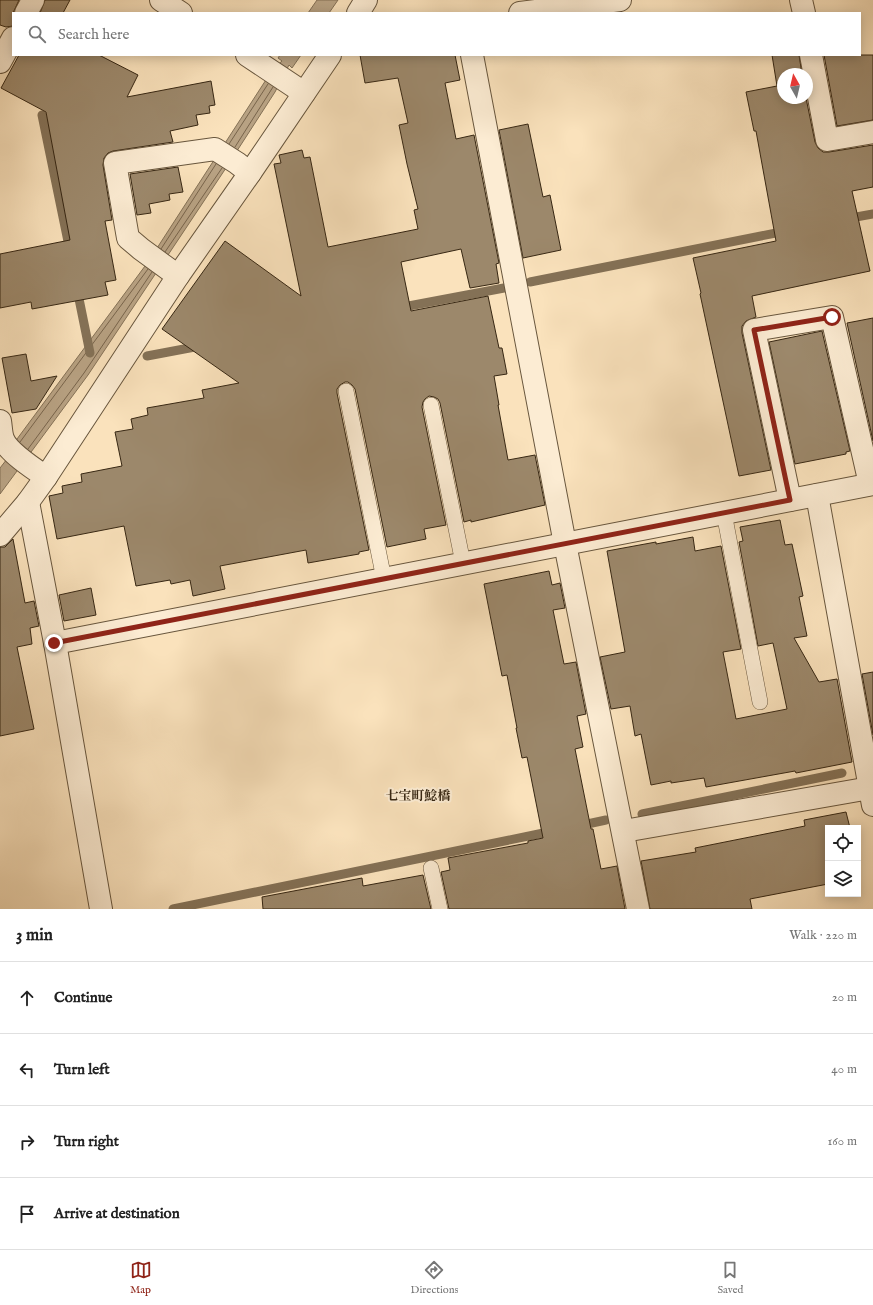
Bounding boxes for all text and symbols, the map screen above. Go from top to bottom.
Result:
search box [12,12,861,56]
icon: search [26,23,48,45]
text: Search here [58,25,129,44]
north arrow [777,68,813,104]
route start [823,308,841,326]
route end [45,634,63,652]
district label: 七宝町鯰橋 [385,788,451,805]
map controls [825,825,861,897]
button: locate [825,825,861,861]
button: layers [825,861,861,897]
text: 3 min [16,925,53,946]
text: Walk · 220 m [789,927,857,944]
icon: ahead [16,987,38,1009]
text: Continue [54,988,112,1007]
text: 20 m [832,989,857,1006]
icon: left [16,1059,38,1081]
text: Turn left [54,1060,110,1079]
text: 40 m [831,1061,857,1078]
icon: right [16,1131,38,1153]
text: Turn right [54,1132,119,1151]
text: 160 m [827,1133,857,1150]
icon: arrive [16,1203,38,1225]
text: Arrive at destination [54,1204,180,1223]
tab: Map [130,1259,152,1297]
tab: Directions [411,1259,458,1297]
tab: Saved [717,1259,743,1297]

